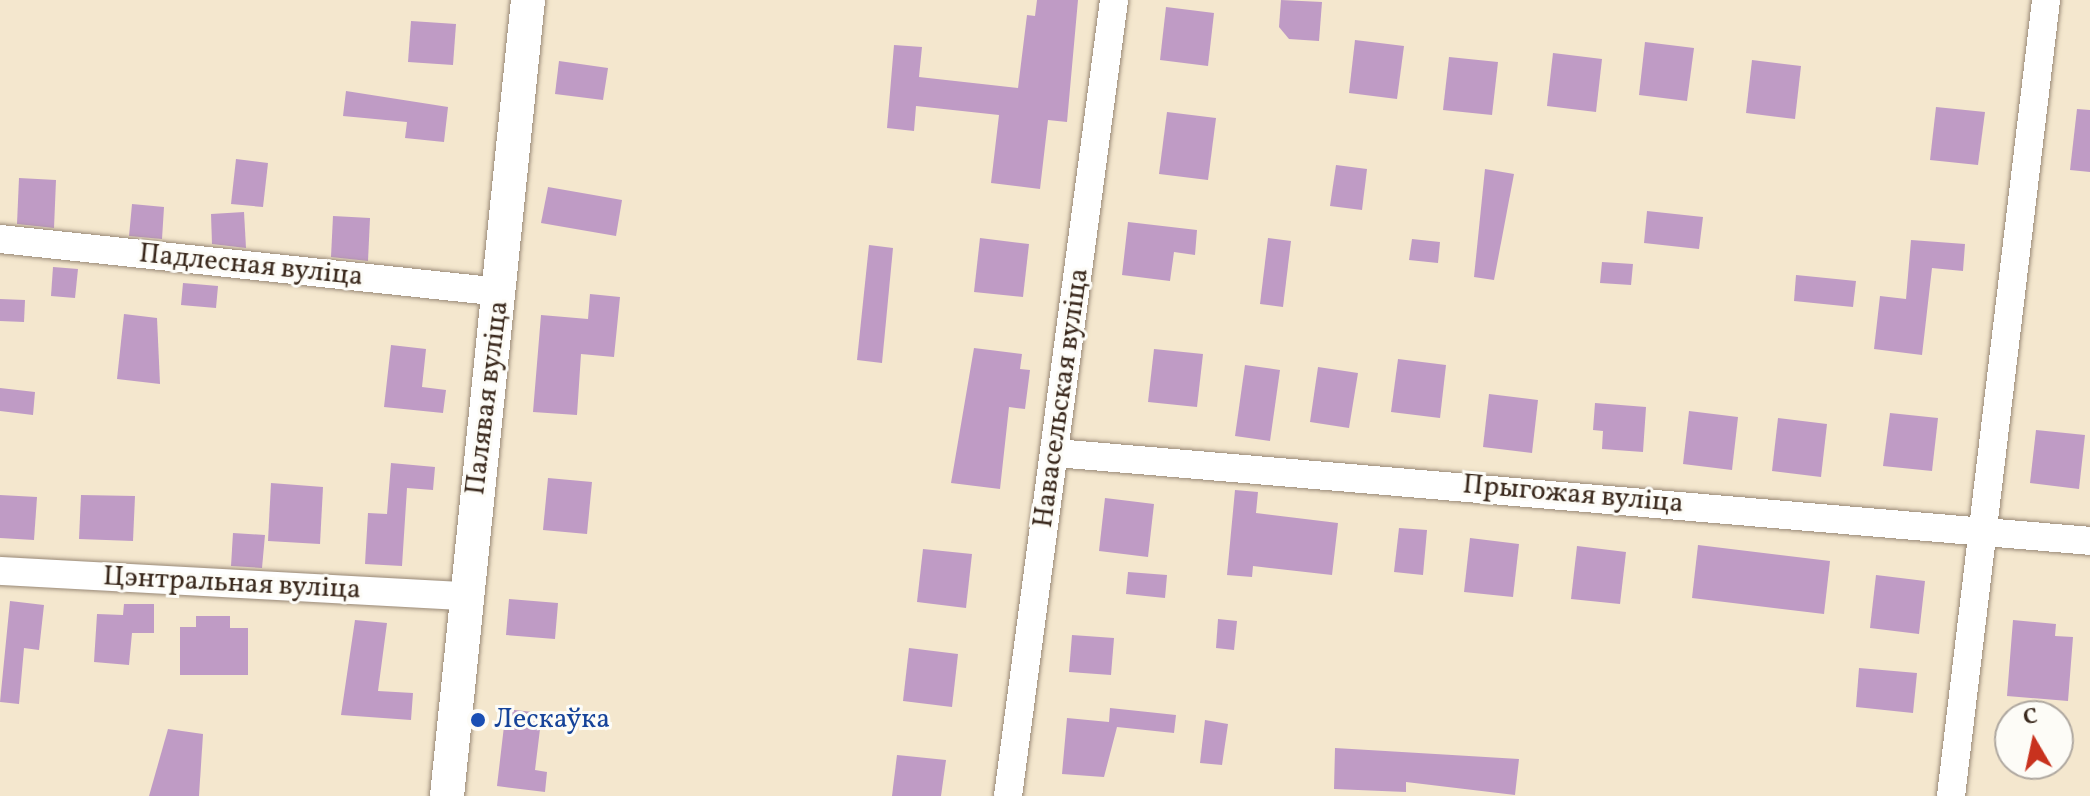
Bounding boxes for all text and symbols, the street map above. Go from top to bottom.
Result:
street label: Падлесная вуліца [137,238,365,294]
street label: Навасельская вуліца [1027,266,1097,530]
street label: Палявая вуліца [459,299,517,497]
street label: Прыгожая вуліца [1461,469,1685,521]
street label: Цэнтральная вуліца [102,560,362,608]
north arrow [1994,700,2074,780]
text: С [2021,701,2040,734]
place label: Лескаўка [494,703,610,737]
marker: Лескаўка [469,711,487,729]

